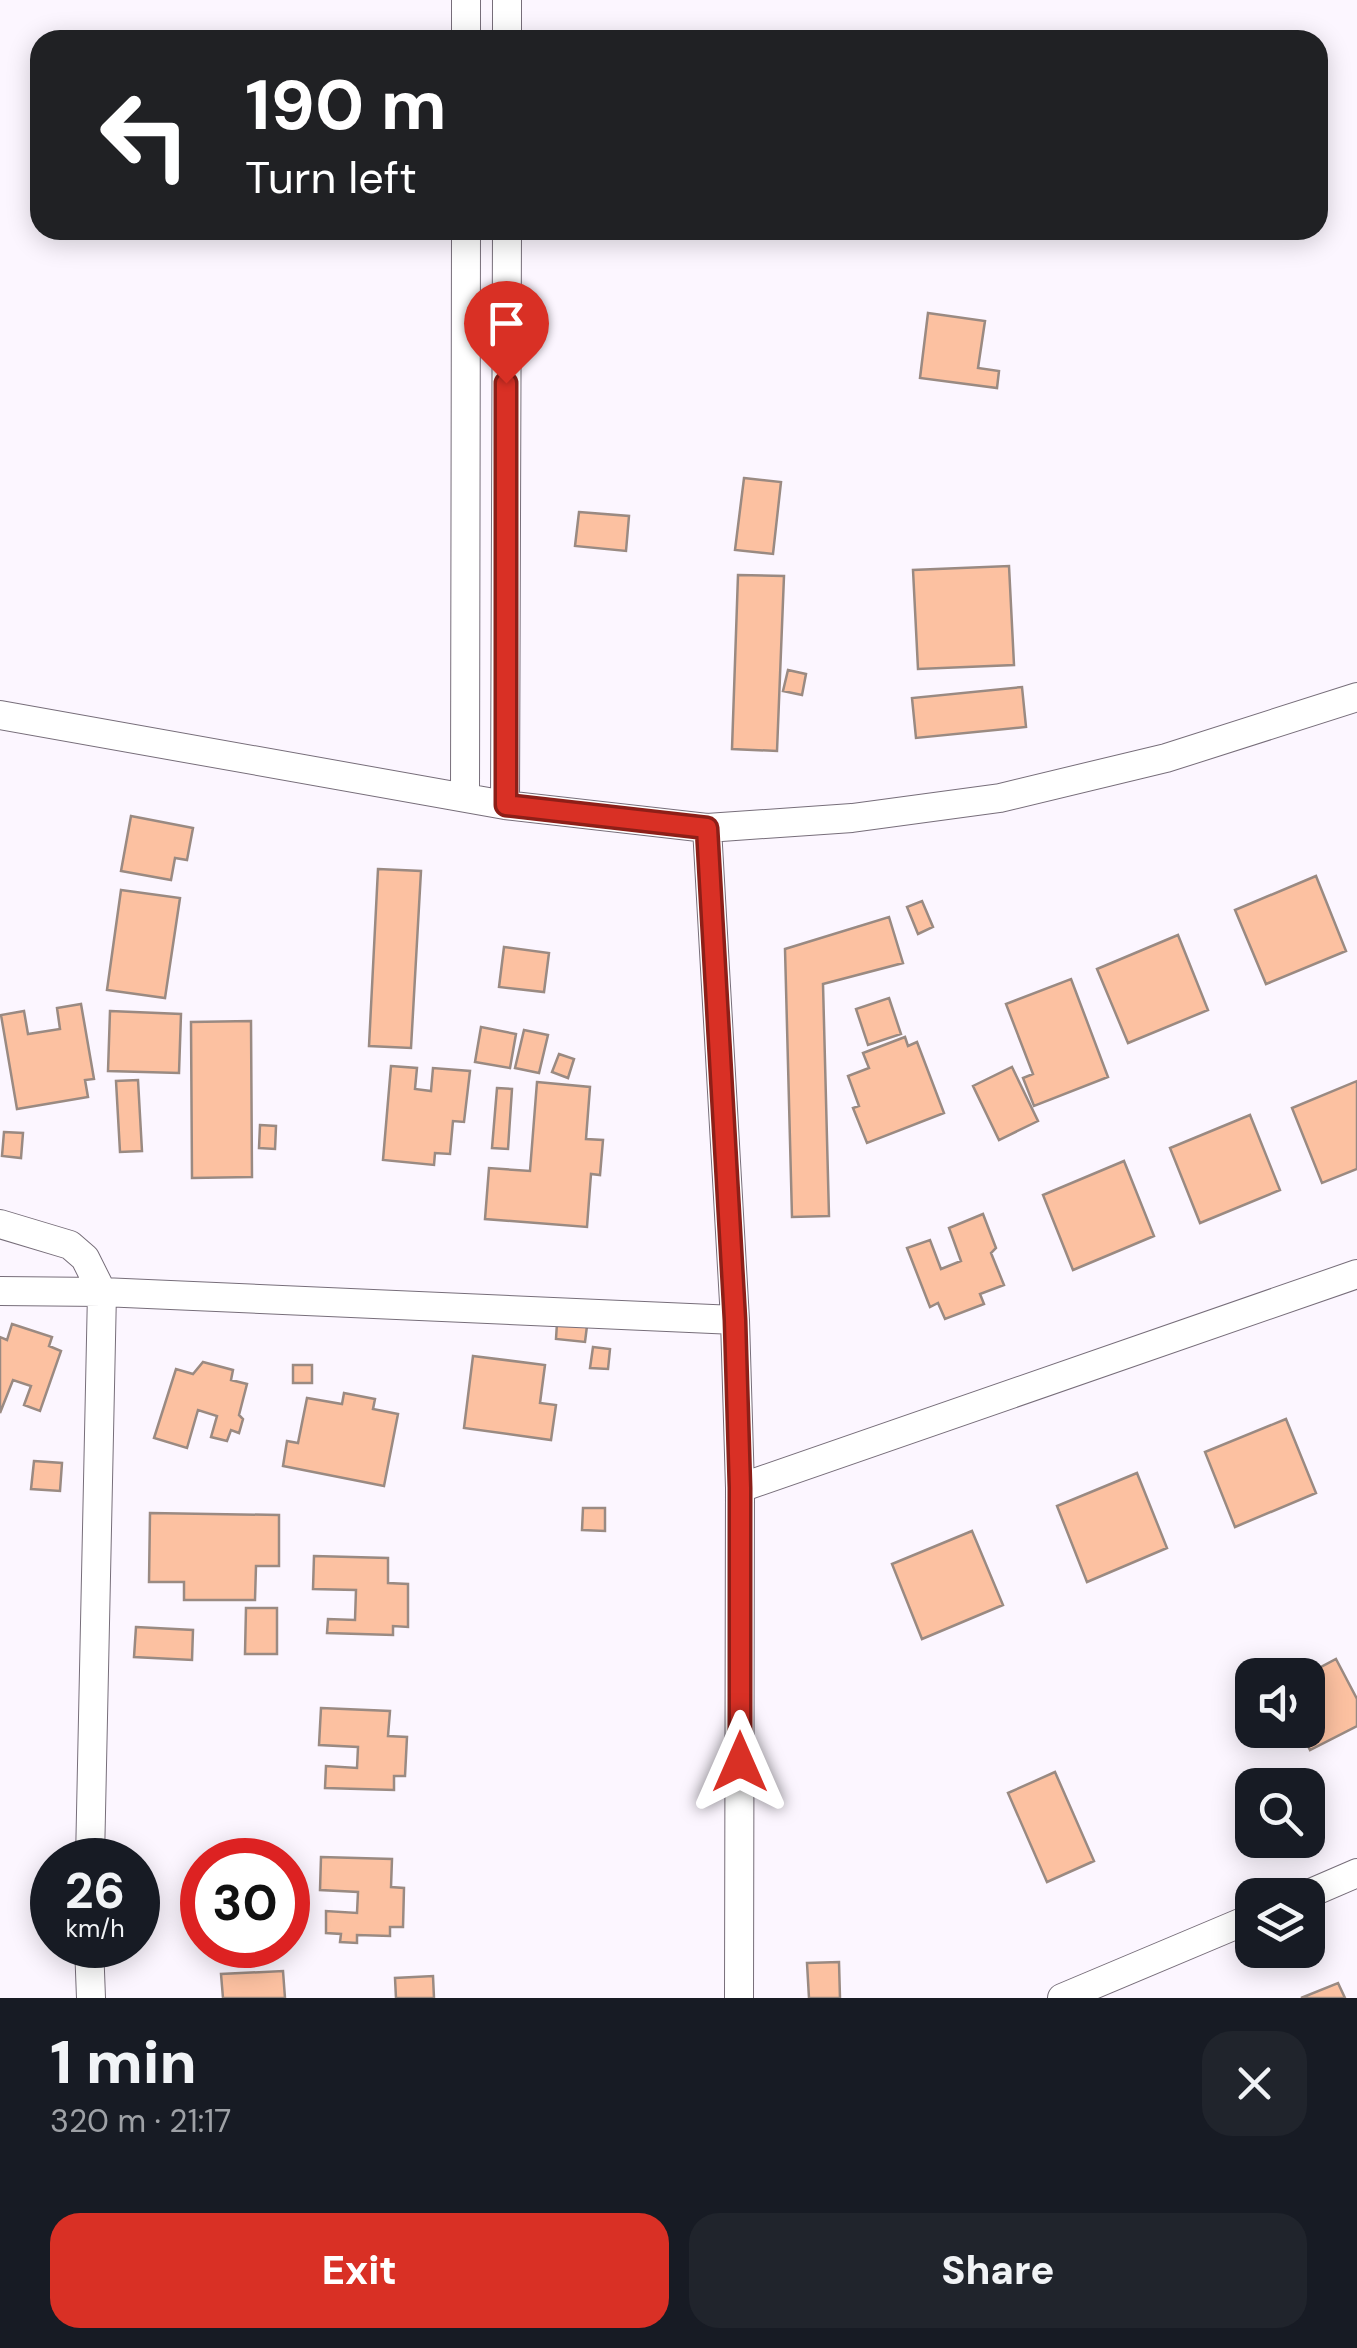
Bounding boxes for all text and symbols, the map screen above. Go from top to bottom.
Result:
text: 190 m [245,60,447,151]
icon: left [80,70,210,200]
text: Turn left [245,148,417,207]
pin [464,281,549,384]
icon: arrive [479,296,534,351]
map controls [1235,1658,1325,1968]
button: sound [1235,1658,1325,1748]
position arrow [688,1710,792,1814]
button: search [1235,1768,1325,1858]
speed limit sign: 30 [180,1838,310,1968]
text: 26 [65,1858,125,1924]
button: layers [1235,1878,1325,1968]
text: km/h [65,1912,125,1945]
text: 1 min [50,2023,197,2102]
button: close [1202,2031,1307,2136]
text: 320 m · 21:17 [50,2100,231,2142]
button: Exit [50,2213,669,2328]
button: Share [689,2213,1307,2328]

